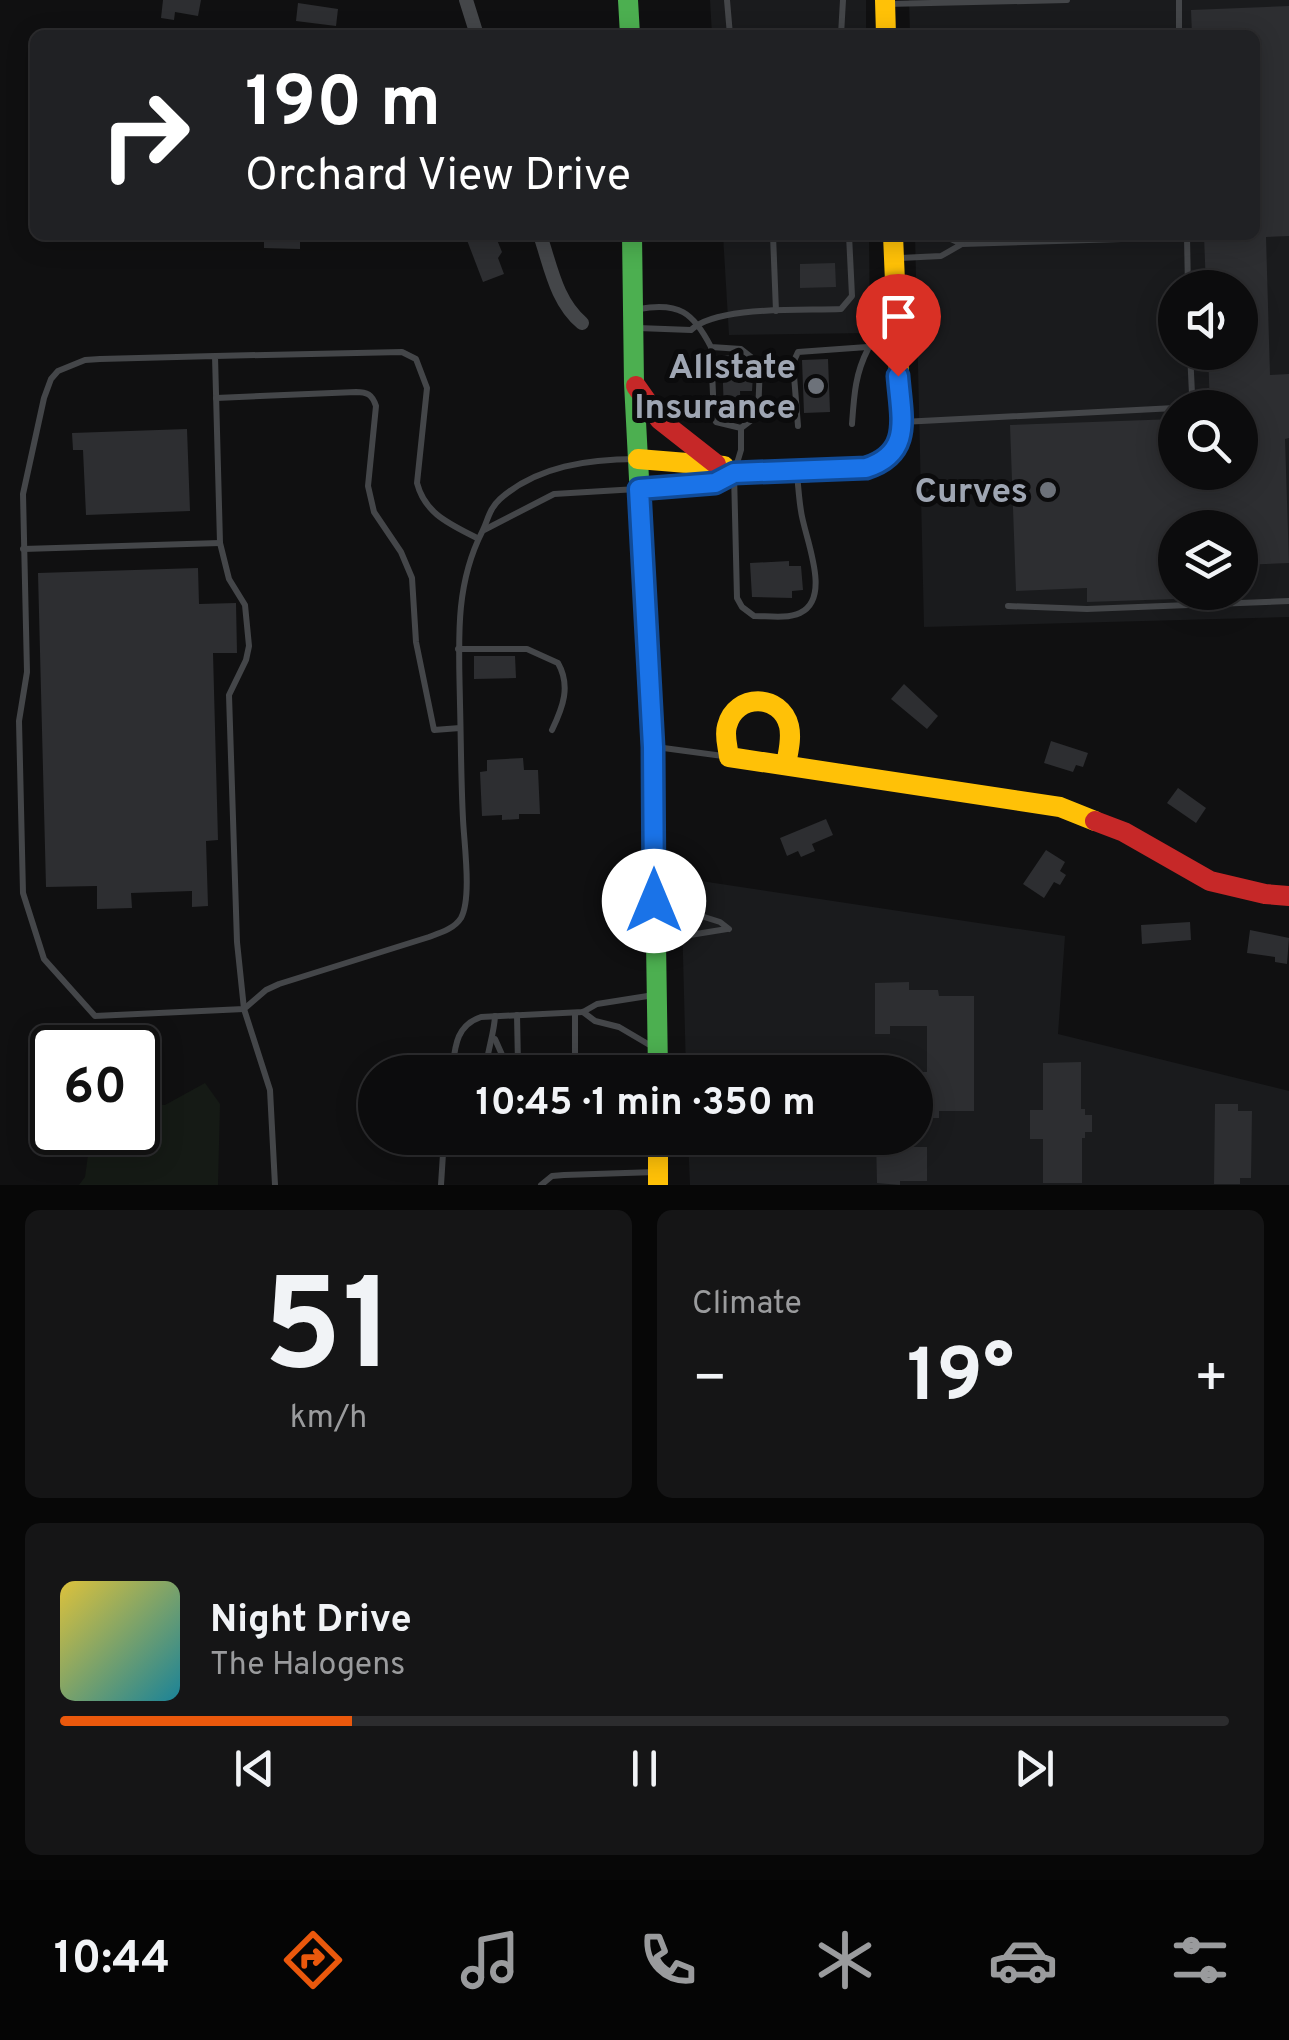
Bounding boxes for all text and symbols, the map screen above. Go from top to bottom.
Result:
text: 190 m [245,62,441,151]
icon: right [80,70,210,200]
text: Orchard View Drive [245,149,631,206]
map controls [1158,270,1258,610]
button: sound [1158,270,1258,370]
pin [856,274,941,377]
icon: arrive [871,289,926,344]
place label: Allstate Insurance [634,347,796,431]
marker: Allstate Insurance [805,375,827,397]
button: search [1158,390,1258,490]
place label: Curves [915,471,1028,515]
marker: Curves [1037,479,1059,501]
button: layers [1158,510,1258,610]
position arrow [602,849,706,953]
speed limit sign: 60 [30,1025,160,1155]
text: 10:45 · 1 min · 350 m [476,1080,816,1129]
text: 51 [263,1251,394,1416]
text: Climate [692,1285,802,1325]
text: 19° [907,1333,1014,1428]
text: − [692,1346,727,1416]
text: + [1194,1346,1229,1416]
text: km/h [290,1399,367,1439]
text: Night Drive [210,1597,412,1646]
text: The Halogens [210,1646,405,1686]
icon: previous [227,1741,282,1796]
icon: pause [617,1741,672,1796]
icon: next [1007,1741,1062,1796]
icon: directions [278,1925,348,1995]
icon: music [455,1925,525,1995]
icon: phone [633,1925,703,1995]
icon: climate [810,1925,880,1995]
icon: car [988,1925,1058,1995]
icon: filters [1165,1925,1235,1995]
text: 10:44 [54,1932,170,1989]

